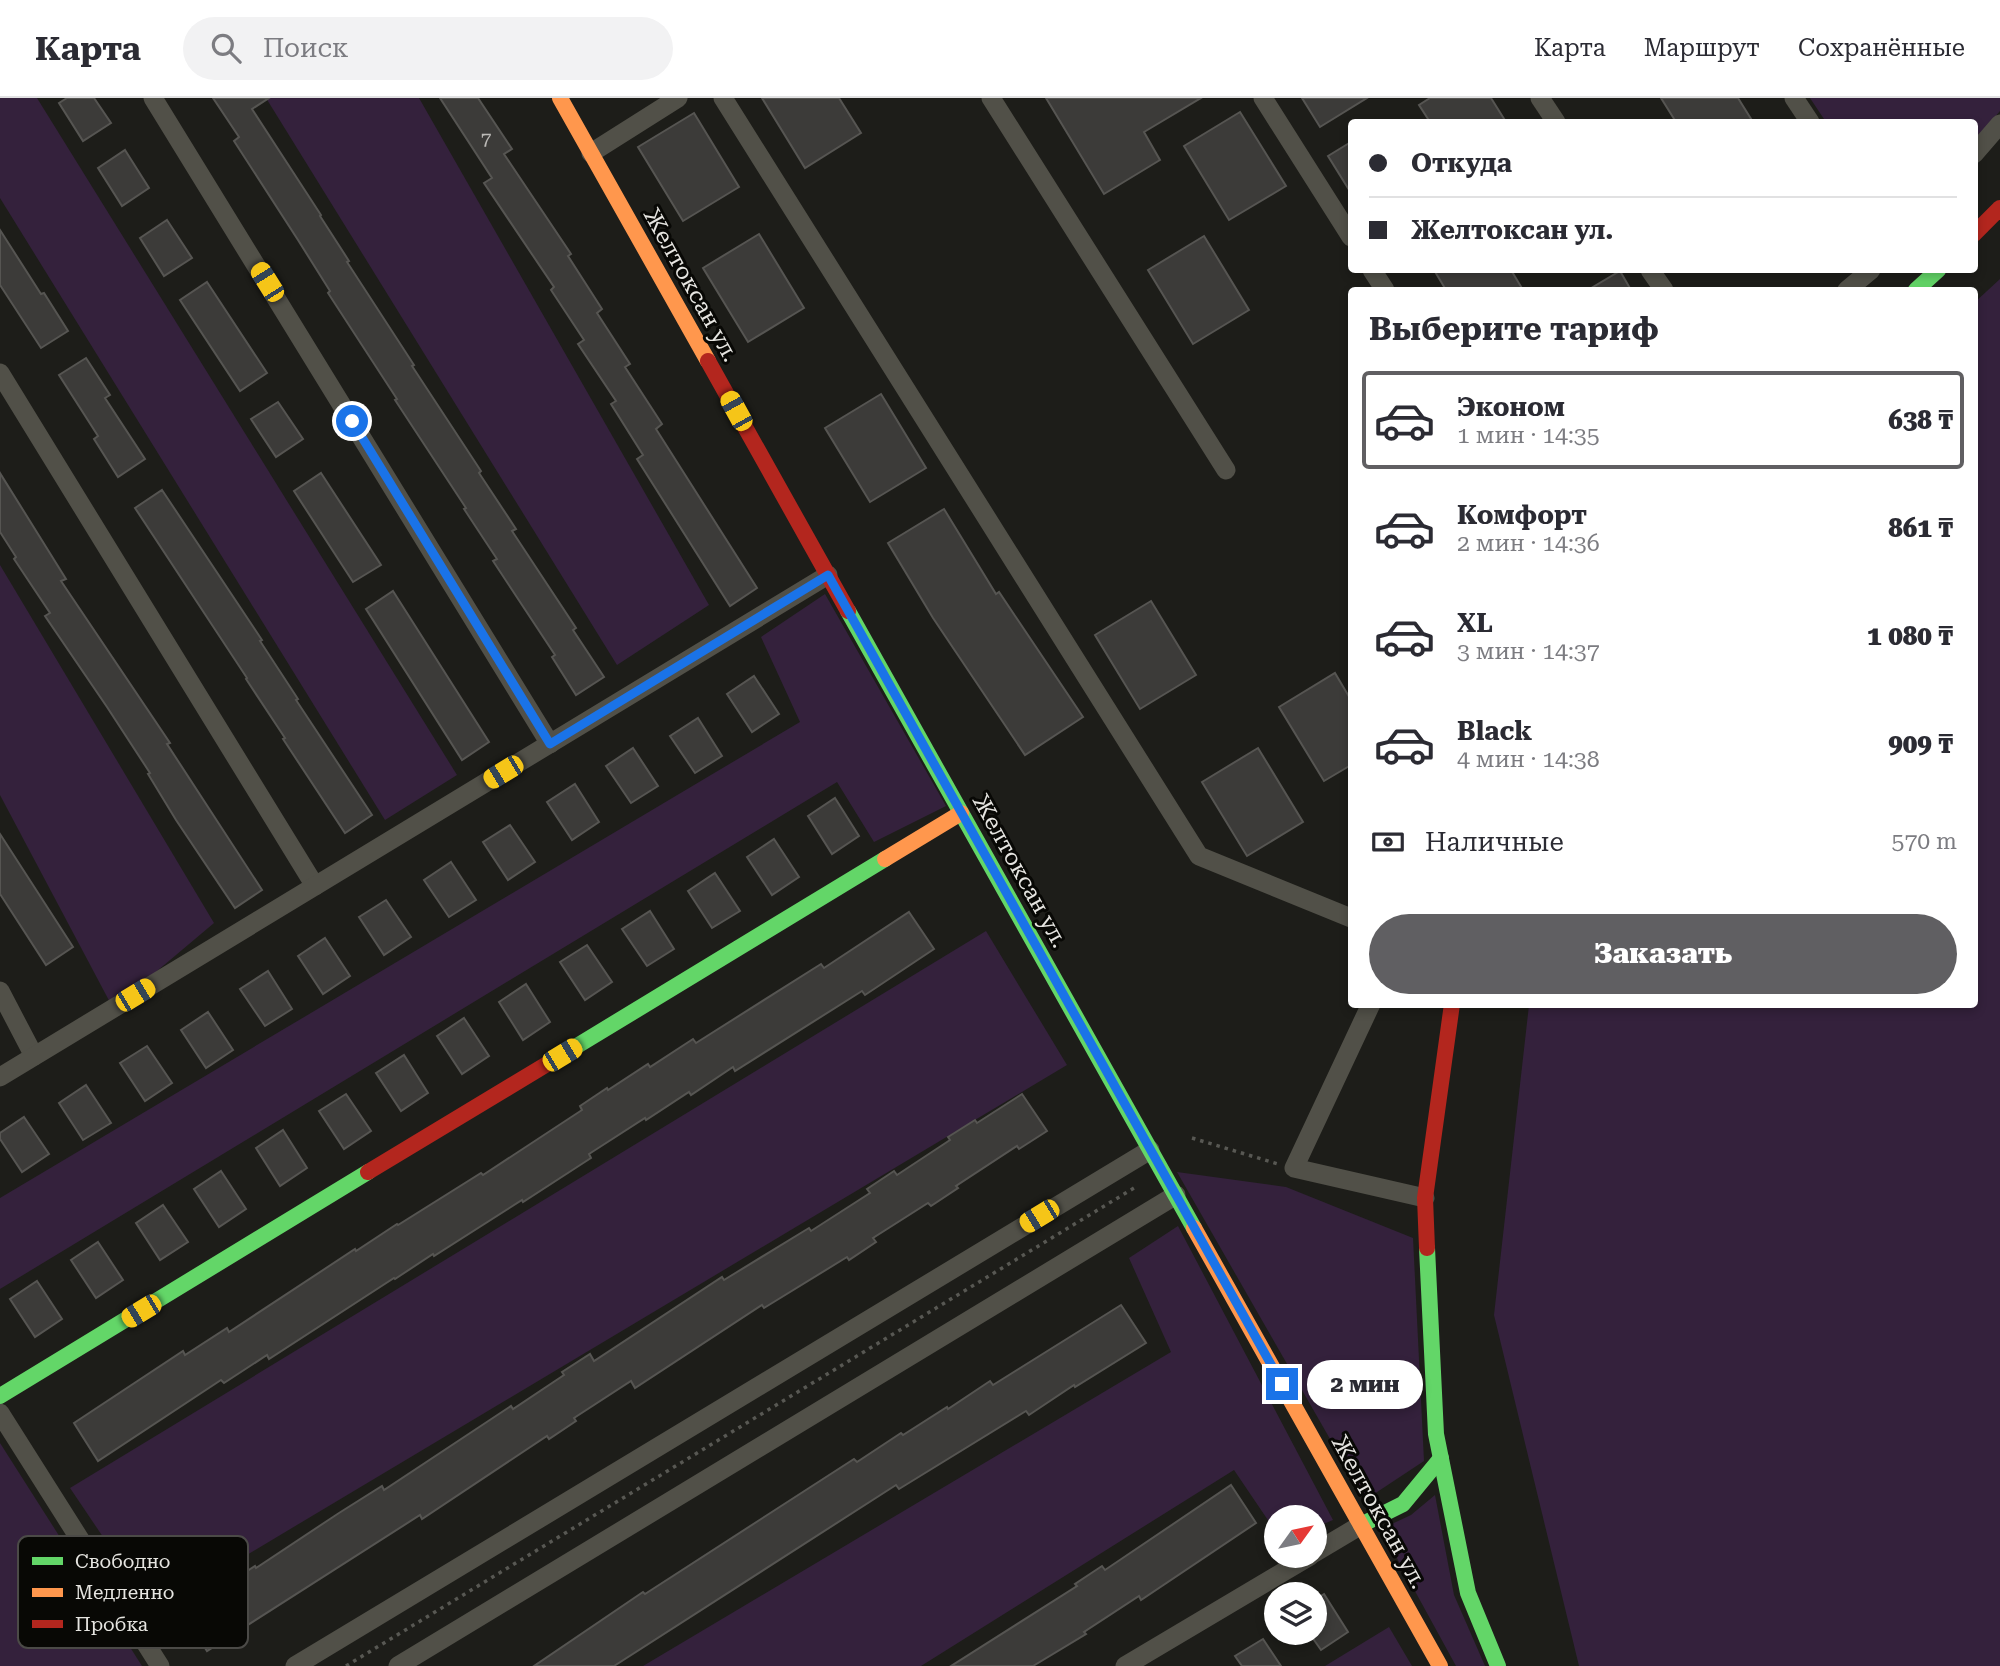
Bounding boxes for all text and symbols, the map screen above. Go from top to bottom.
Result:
search box [183,17,673,80]
text: Карта [35,29,141,68]
icon: search [207,29,245,67]
text: Поиск [263,33,349,63]
text: Карта [1534,34,1606,62]
text: Маршрут [1644,34,1760,62]
text: Сохранённые [1798,34,1965,62]
house number: 7 [481,128,492,151]
text: Откуда [1411,148,1512,178]
street label: Желтоксан ул. [638,204,744,366]
text: Желтоксан ул. [1411,215,1613,245]
car [247,259,288,305]
text: Выберите тариф [1369,310,1659,348]
car [717,388,756,434]
icon: car [1373,389,1436,452]
text: Эконом [1457,392,1565,422]
route start [336,405,368,437]
text: 638 ₸ [1888,405,1953,435]
text: 1 мин · 14:35 [1457,422,1600,449]
icon: car [1373,497,1436,560]
text: Комфорт [1457,500,1587,530]
text: 861 ₸ [1888,513,1953,543]
text: 2 мин · 14:36 [1457,530,1600,557]
icon: car [1373,605,1436,668]
text: XL [1457,608,1493,638]
text: 1 080 ₸ [1867,621,1953,651]
text: 3 мин · 14:37 [1457,638,1600,665]
icon: car [1373,713,1436,776]
text: Black [1457,716,1532,746]
text: 909 ₸ [1888,729,1953,759]
text: 4 мин · 14:38 [1457,746,1600,773]
car [480,752,527,792]
street label: Желтоксан ул. [967,790,1073,952]
icon: cash [1369,823,1407,861]
text: Наличные [1425,827,1564,857]
text: 570 m [1892,828,1957,855]
button: Заказать [1369,914,1957,994]
car [112,975,159,1015]
car [539,1035,586,1075]
car [1016,1196,1063,1236]
car [118,1291,165,1331]
callout: 2 мин [1306,1360,1422,1408]
route end [1266,1368,1298,1400]
text: 2 мин [1330,1371,1400,1398]
street label: Желтоксан ул. [1326,1431,1432,1593]
north arrow [1264,1505,1326,1568]
map controls [1264,1505,1327,1645]
legend [18,1536,248,1648]
text: Свободно [75,1550,170,1573]
text: Медленно [75,1581,174,1604]
button: layers [1264,1582,1327,1645]
text: Пробка [75,1613,149,1636]

